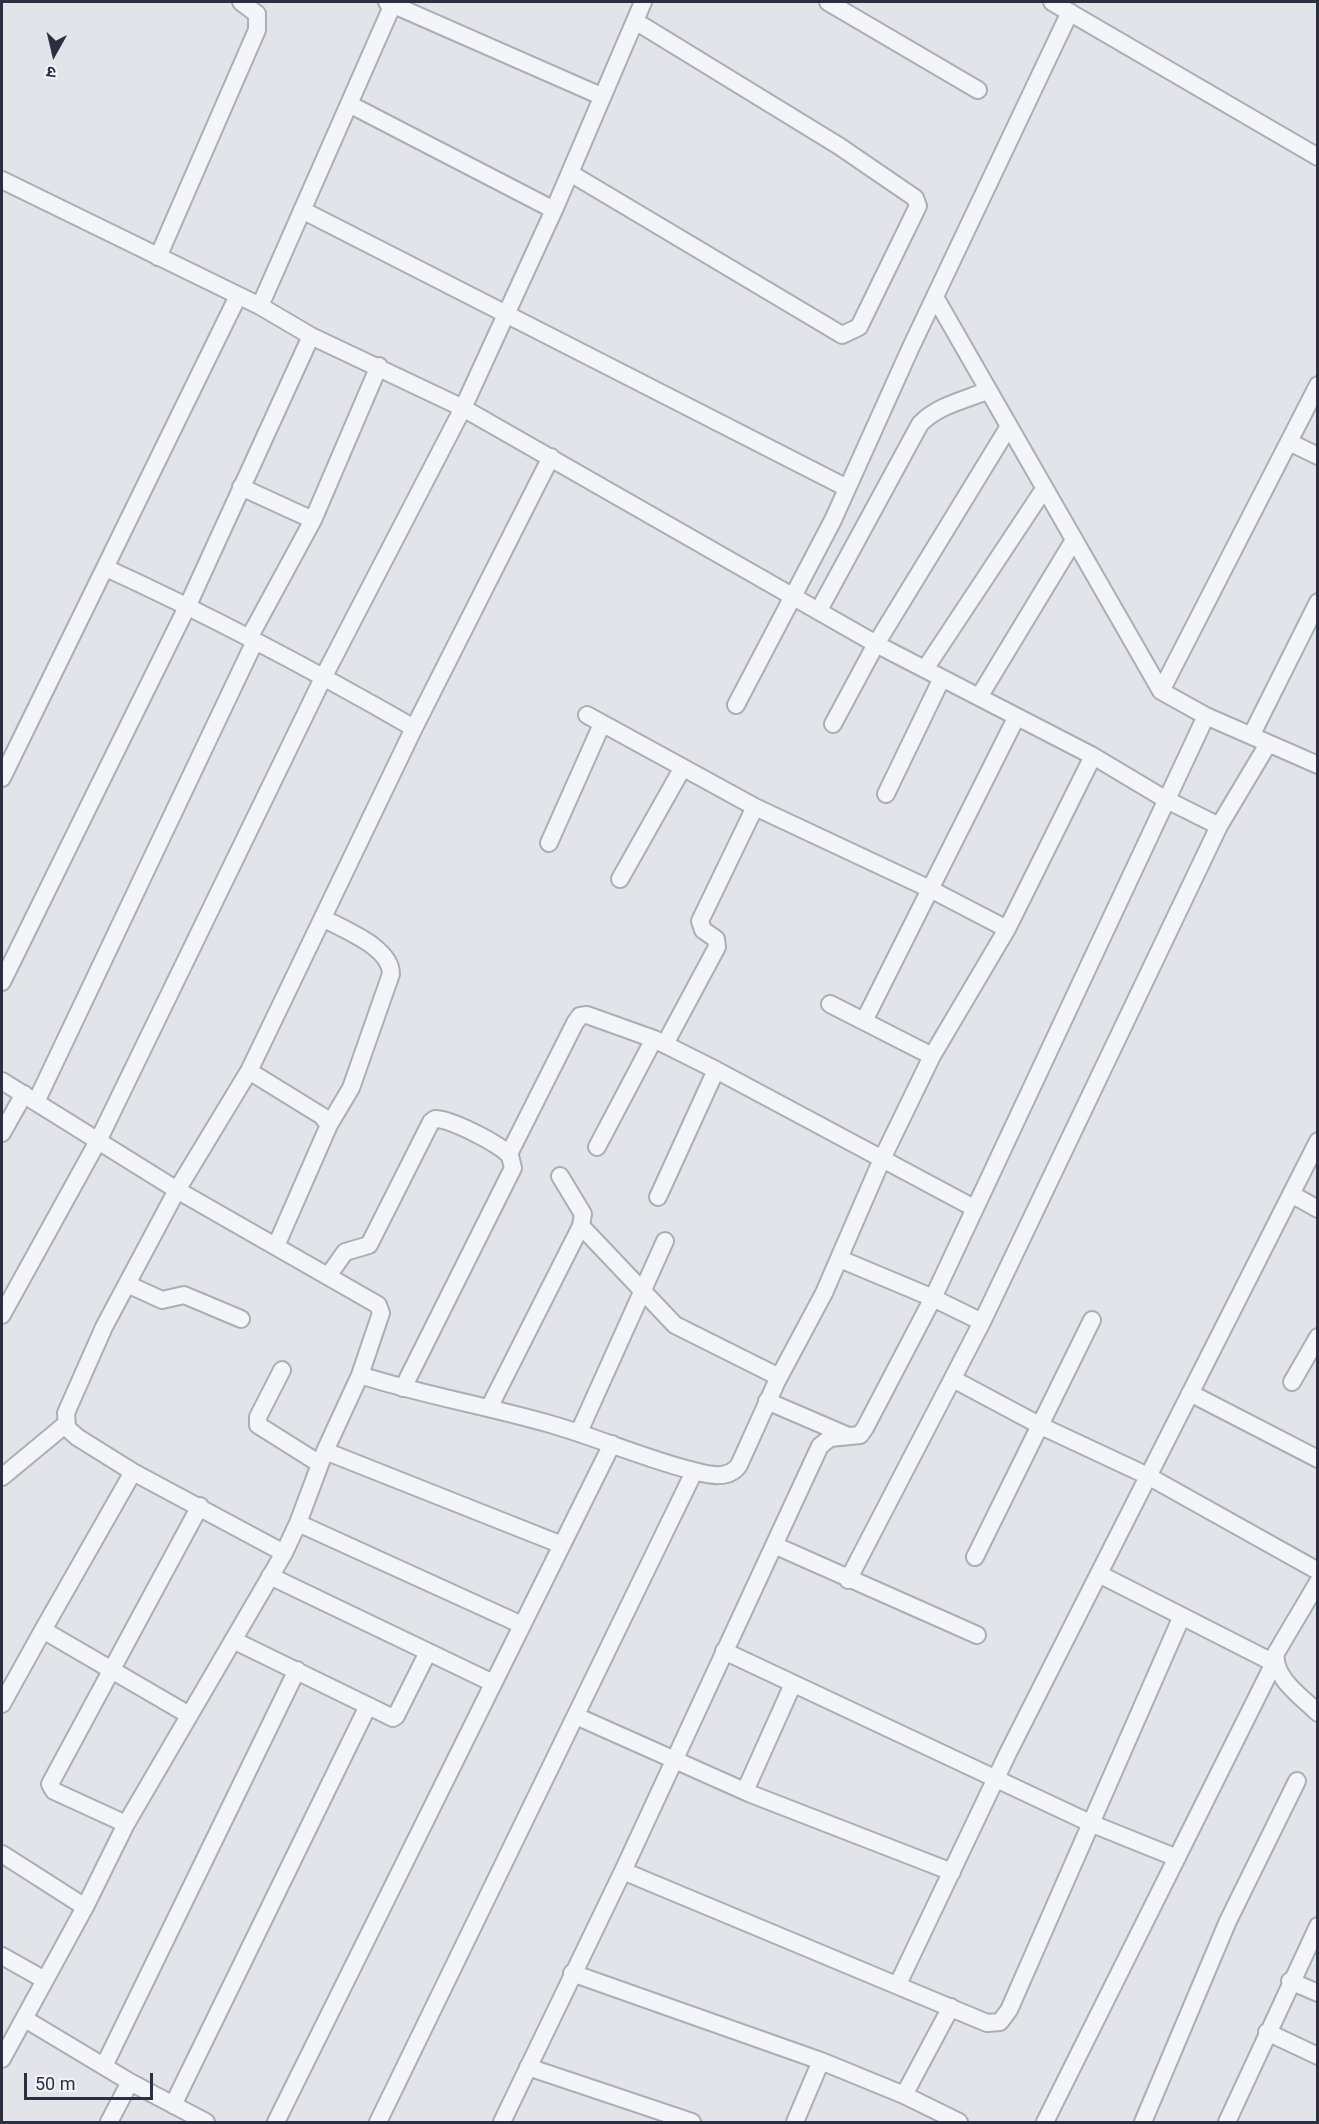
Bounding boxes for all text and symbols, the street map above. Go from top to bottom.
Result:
north arrow [24,24,84,84]
text: उ [45,62,57,82]
scale bar [27,2061,156,2099]
text: 50 m [35,2073,75,2094]

